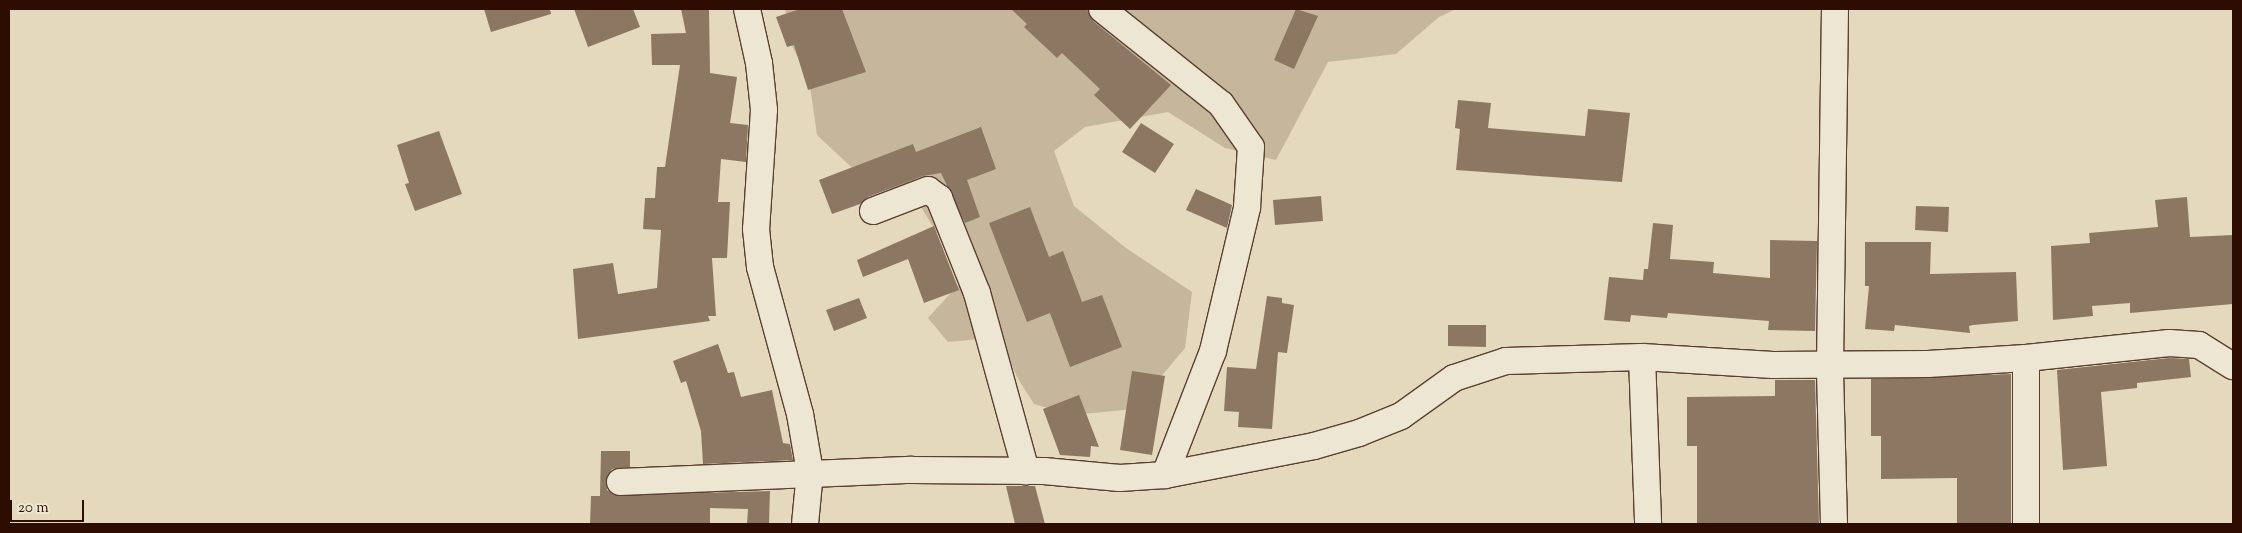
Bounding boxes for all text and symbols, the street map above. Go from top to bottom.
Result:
scale bar [12,490,86,522]
text: 20 m [18,498,49,519]

